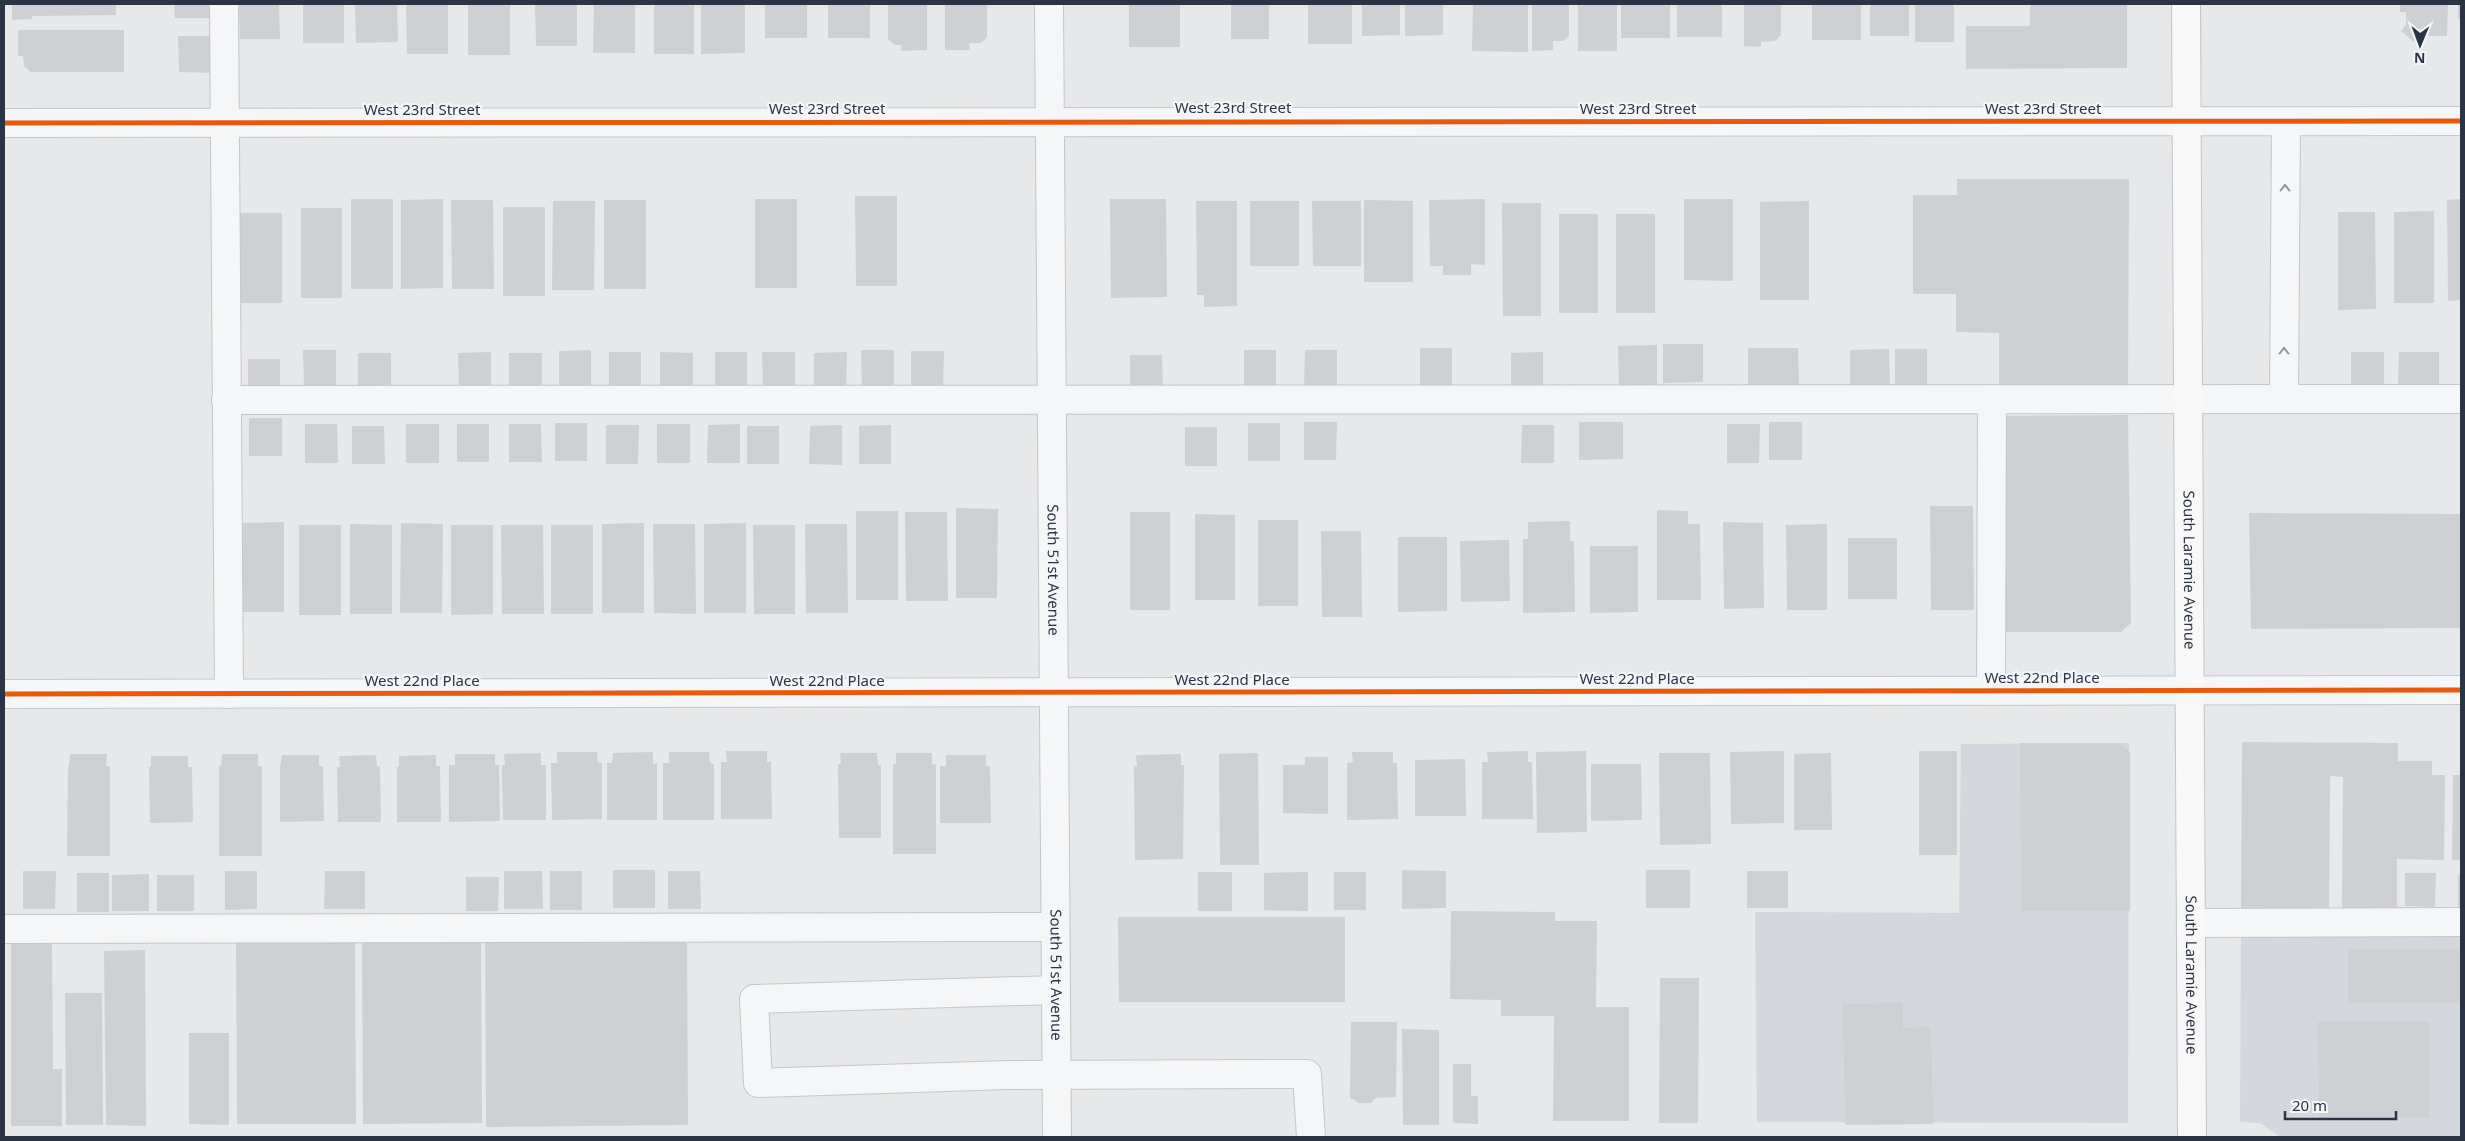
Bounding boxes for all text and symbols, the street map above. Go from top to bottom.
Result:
north arrow [2395,20,2445,70]
text: N [2414,49,2426,68]
street label: West 23rd Street [1175,97,1292,117]
street label: West 23rd Street [769,98,886,118]
street label: West 23rd Street [1580,98,1697,118]
street label: West 23rd Street [1985,98,2102,118]
street label: West 23rd Street [364,99,481,119]
one-way arrow [2280,184,2290,192]
one-way arrow [2279,346,2289,354]
street label: South Laramie Avenue [2180,491,2200,649]
street label: South 51st Avenue [1044,504,1064,636]
street label: West 22nd Place [1984,667,2100,687]
street label: West 22nd Place [1579,668,1695,688]
street label: West 22nd Place [1174,669,1290,689]
street label: West 22nd Place [364,670,480,690]
street label: West 22nd Place [769,670,885,690]
street label: South Laramie Avenue [2182,896,2203,1054]
street label: South 51st Avenue [1046,909,1067,1041]
scale bar [2285,1088,2396,1120]
text: 20 m [2292,1095,2327,1115]

